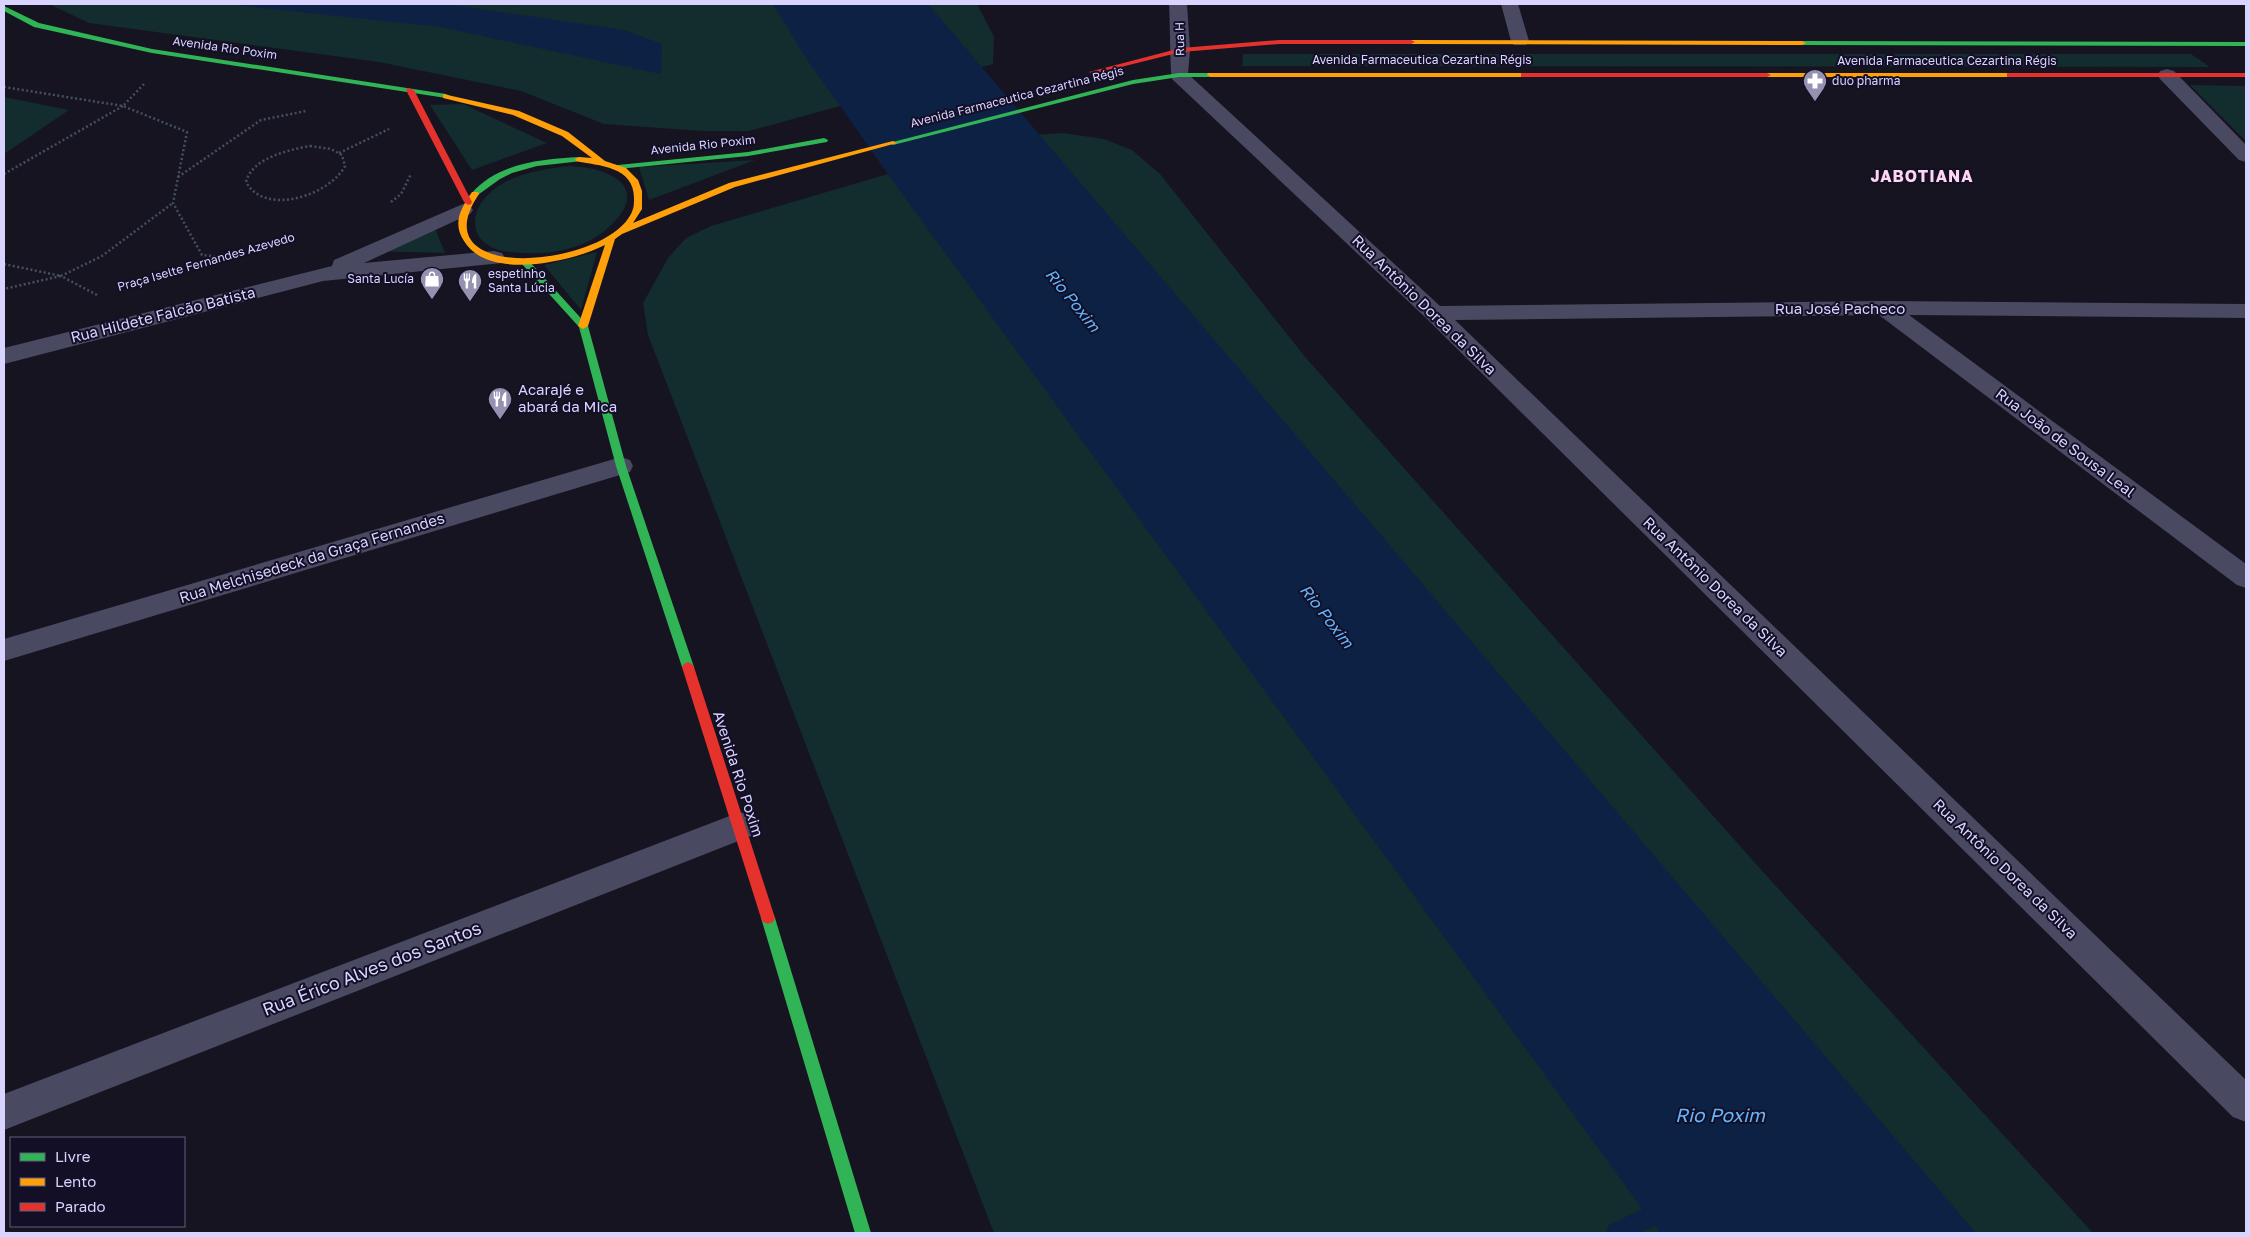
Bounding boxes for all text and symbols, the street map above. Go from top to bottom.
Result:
street label: Rua H [1172,22,1187,56]
street label: Avenida Rio Poxim [172,33,278,62]
street label: Avenida Farmaceutica Cezartina Régis [1312,52,1532,67]
street label: Avenida Farmaceutica Cezartina Régis [1837,53,2057,68]
street label: Avenida Farmaceutica Cezartina Régis [909,63,1125,130]
pharmacy icon: duo pharma [1802,68,1828,102]
place label: duo pharma [1832,73,1900,88]
street label: Avenida Rio Poxim [650,132,756,157]
district label: JABOTIANA [1870,166,1974,186]
street label: Praça Iselte Fernandes Azevedo [115,229,296,294]
street label: Rua Antônio Dorea da Silva [1349,231,1501,378]
water label: Rio Poxim [1041,264,1105,336]
shop icon: Santa Lucía [419,266,445,300]
place label: espetinho Santa Lúcia [488,266,555,295]
restaurant icon: espetinho Santa Lúcia [457,268,483,302]
place label: Santa Lucía [347,271,414,286]
street label: Rua Hildete Falcão Batista [69,282,257,346]
street label: Rua José Pacheco [1775,299,1905,317]
place label: Acarajé e abará da Mica [518,380,617,415]
street label: Rua João de Sousa Leal [1992,384,2139,501]
restaurant icon: Acarajé e abará da Mica [487,386,513,420]
street label: Rua Melchisedeck da Graça Fernandes [177,508,447,606]
street label: Rua Antônio Dorea da Silva [1640,513,1792,660]
water label: Rio Poxim [1296,580,1359,653]
street label: Avenida Rio Poxim [710,708,768,839]
street label: Rua Antônio Dorea da Silva [1930,795,2082,942]
street label: Rua Érico Alves dos Santos [259,916,484,1020]
water label: Rio Poxim [1675,1103,1766,1126]
legend [10,1137,185,1227]
text: Livre [55,1147,91,1165]
text: Lento [55,1172,96,1190]
text: Parado [55,1197,106,1215]

